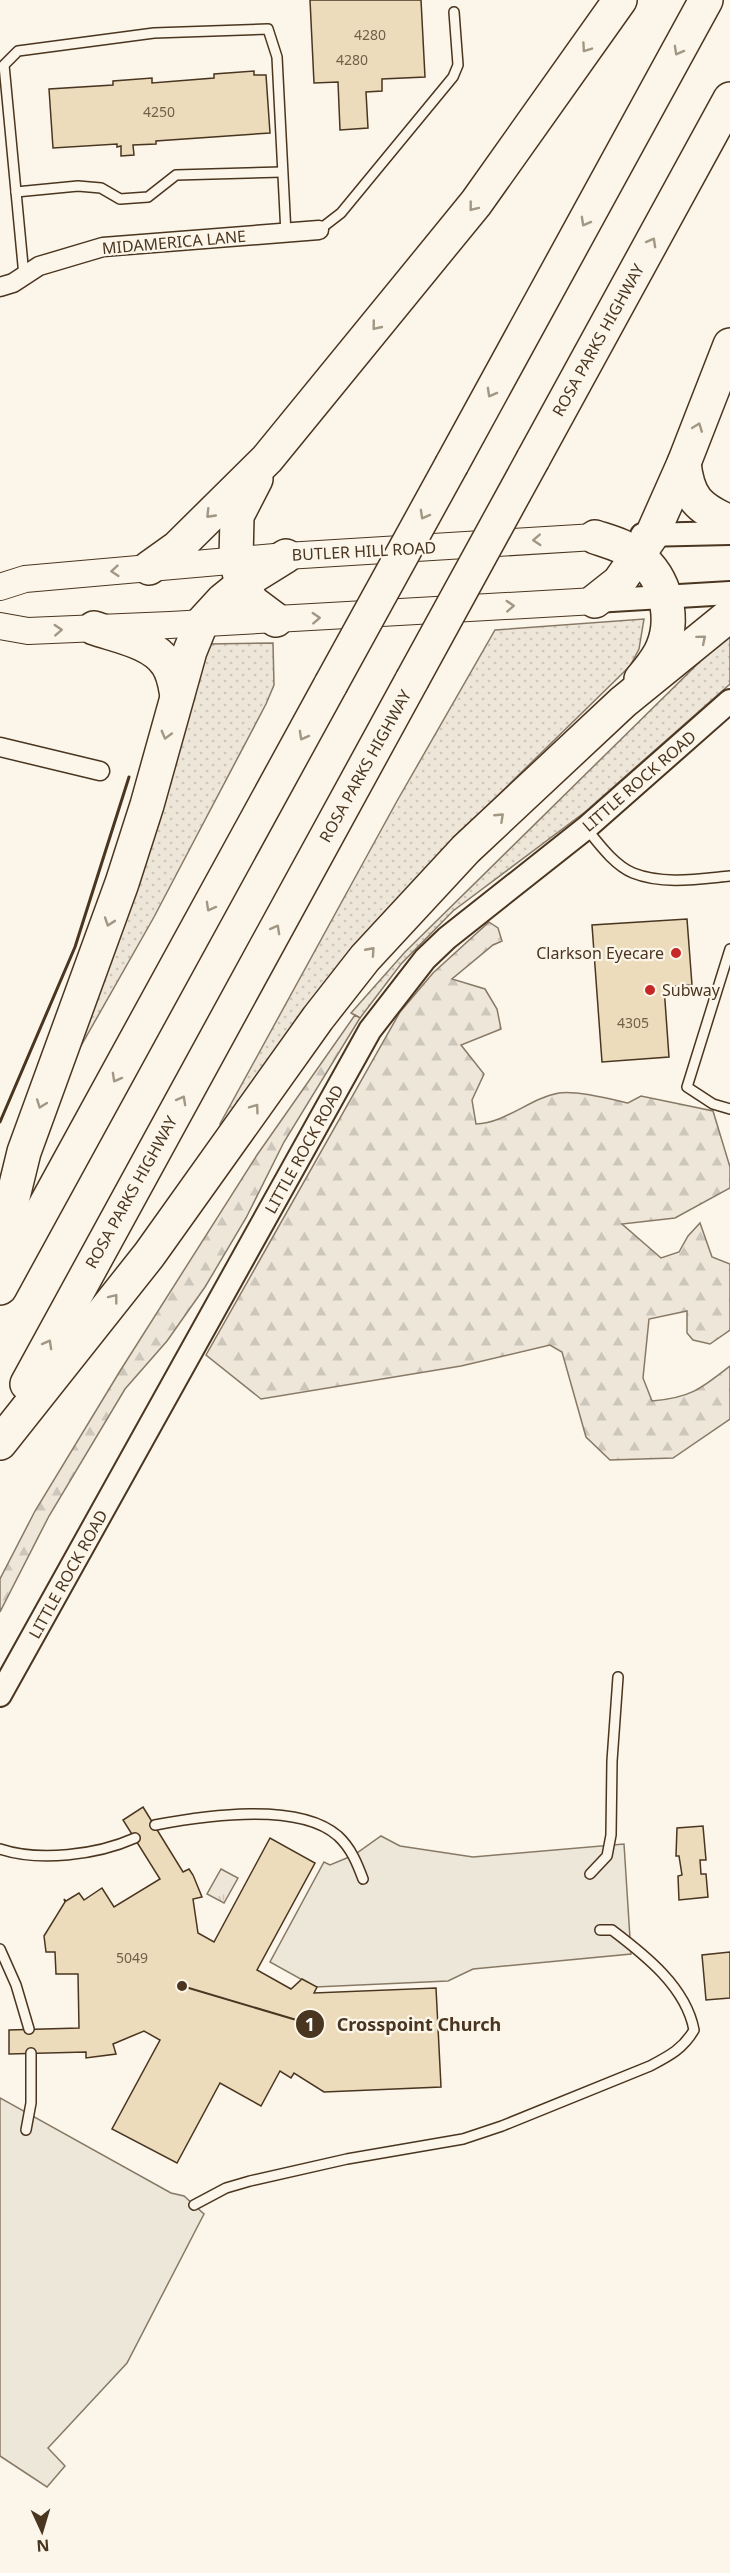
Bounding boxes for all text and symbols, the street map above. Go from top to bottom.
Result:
house number: 4280 [354,25,386,44]
one-way arrow [582,41,593,52]
one-way arrow [674,45,685,55]
house number: 4280 [336,50,368,69]
house number: 4250 [143,102,175,121]
one-way arrow [469,200,480,211]
one-way arrow [581,216,592,227]
street label: MIDAMERICA LANE [101,225,247,259]
one-way arrow [645,238,656,248]
street label: ROSA PARKS HIGHWAY [547,259,649,420]
one-way arrow [372,319,383,330]
one-way arrow [487,387,498,397]
one-way arrow [691,422,703,433]
one-way arrow [206,508,217,518]
one-way arrow [420,509,431,519]
one-way arrow [533,534,542,547]
street label: BUTLER HILL ROAD [291,536,437,566]
one-way arrow [111,564,120,577]
one-way arrow [506,600,515,613]
one-way arrow [311,612,320,625]
one-way arrow [54,623,63,636]
one-way arrow [695,636,706,647]
street label: ROSA PARKS HIGHWAY [314,685,416,846]
street label: LITTLE ROCK ROAD [577,725,701,837]
one-way arrow [161,730,174,740]
one-way arrow [299,730,310,740]
one-way arrow [494,813,504,824]
one-way arrow [206,901,217,911]
one-way arrow [103,916,116,927]
one-way arrow [269,924,280,935]
place label: Clarkson Eyecare [536,942,664,964]
marker: Clarkson Eyecare [669,946,683,960]
one-way arrow [364,947,375,958]
place label: Subway [662,979,721,1001]
marker: Subway [643,983,657,997]
house number: 4305 [617,1013,649,1032]
one-way arrow [112,1072,123,1082]
street label: LITTLE ROCK ROAD [259,1081,349,1217]
one-way arrow [175,1095,186,1106]
one-way arrow [35,1099,48,1109]
one-way arrow [248,1103,259,1114]
street label: ROSA PARKS HIGHWAY [80,1111,182,1272]
one-way arrow [107,1294,118,1305]
one-way arrow [41,1340,52,1351]
street label: LITTLE ROCK ROAD [23,1506,113,1642]
house number: 5049 [116,1948,148,1967]
callout: Crosspoint Church [295,2006,513,2042]
text: 1 [305,2012,315,2036]
text: Crosspoint Church [337,2012,501,2036]
north arrow [12,2501,72,2561]
text: N [36,2535,50,2557]

